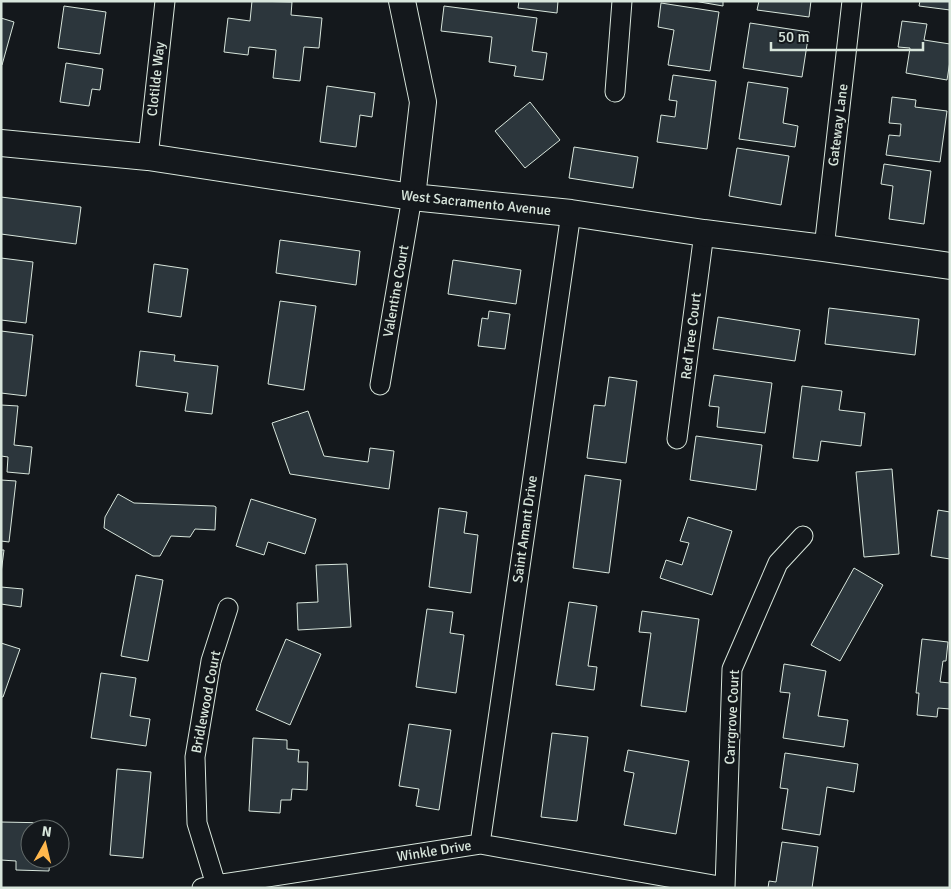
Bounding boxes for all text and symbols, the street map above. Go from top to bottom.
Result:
scale bar [771,20,924,52]
text: 50 m [778,28,809,46]
street label: Clotilde Way [144,40,168,117]
street label: Gateway Lane [825,83,851,167]
street label: West Sacramento Avenue [400,187,552,219]
street label: Valentine Court [380,243,412,338]
street label: Red Tree Court [677,291,705,380]
street label: Saint Amant Drive [509,474,541,584]
street label: Bridlewood Court [188,649,224,755]
street label: Carrgrove Court [721,669,743,765]
north arrow [20,819,70,869]
text: N [41,823,53,841]
street label: Winkle Drive [395,837,473,865]

